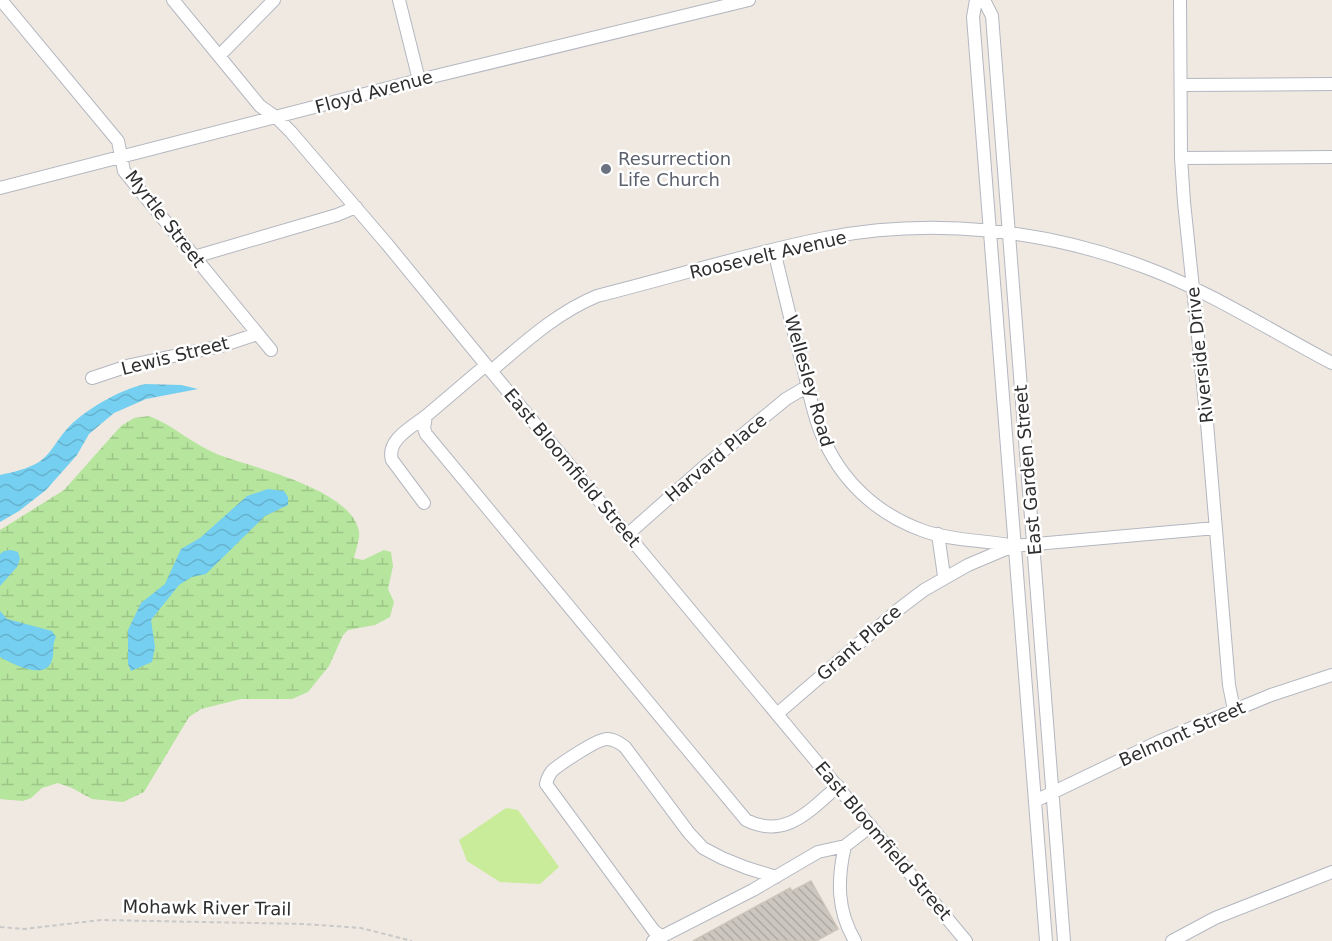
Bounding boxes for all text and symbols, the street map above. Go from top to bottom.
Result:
street label: Floyd Avenue [313,66,435,117]
place label: Resurrection Life Church [618,148,731,190]
marker: Resurrection Life Church [599,162,613,176]
street label: Myrtle Street [121,166,210,271]
street label: Roosevelt Avenue [687,226,848,283]
street label: Riverside Drive [1182,286,1217,424]
street label: Wellesley Road [781,313,838,449]
street label: Lewis Street [119,332,231,379]
street label: East Bloomfield Street [500,384,645,551]
street label: East Garden Street [1010,384,1045,556]
street label: Harvard Place [661,409,771,506]
street label: Grant Place [812,600,905,685]
street label: Belmont Street [1115,696,1248,771]
street label: East Bloomfield Street [811,757,956,924]
street label: Mohawk River Trail [122,896,292,919]

